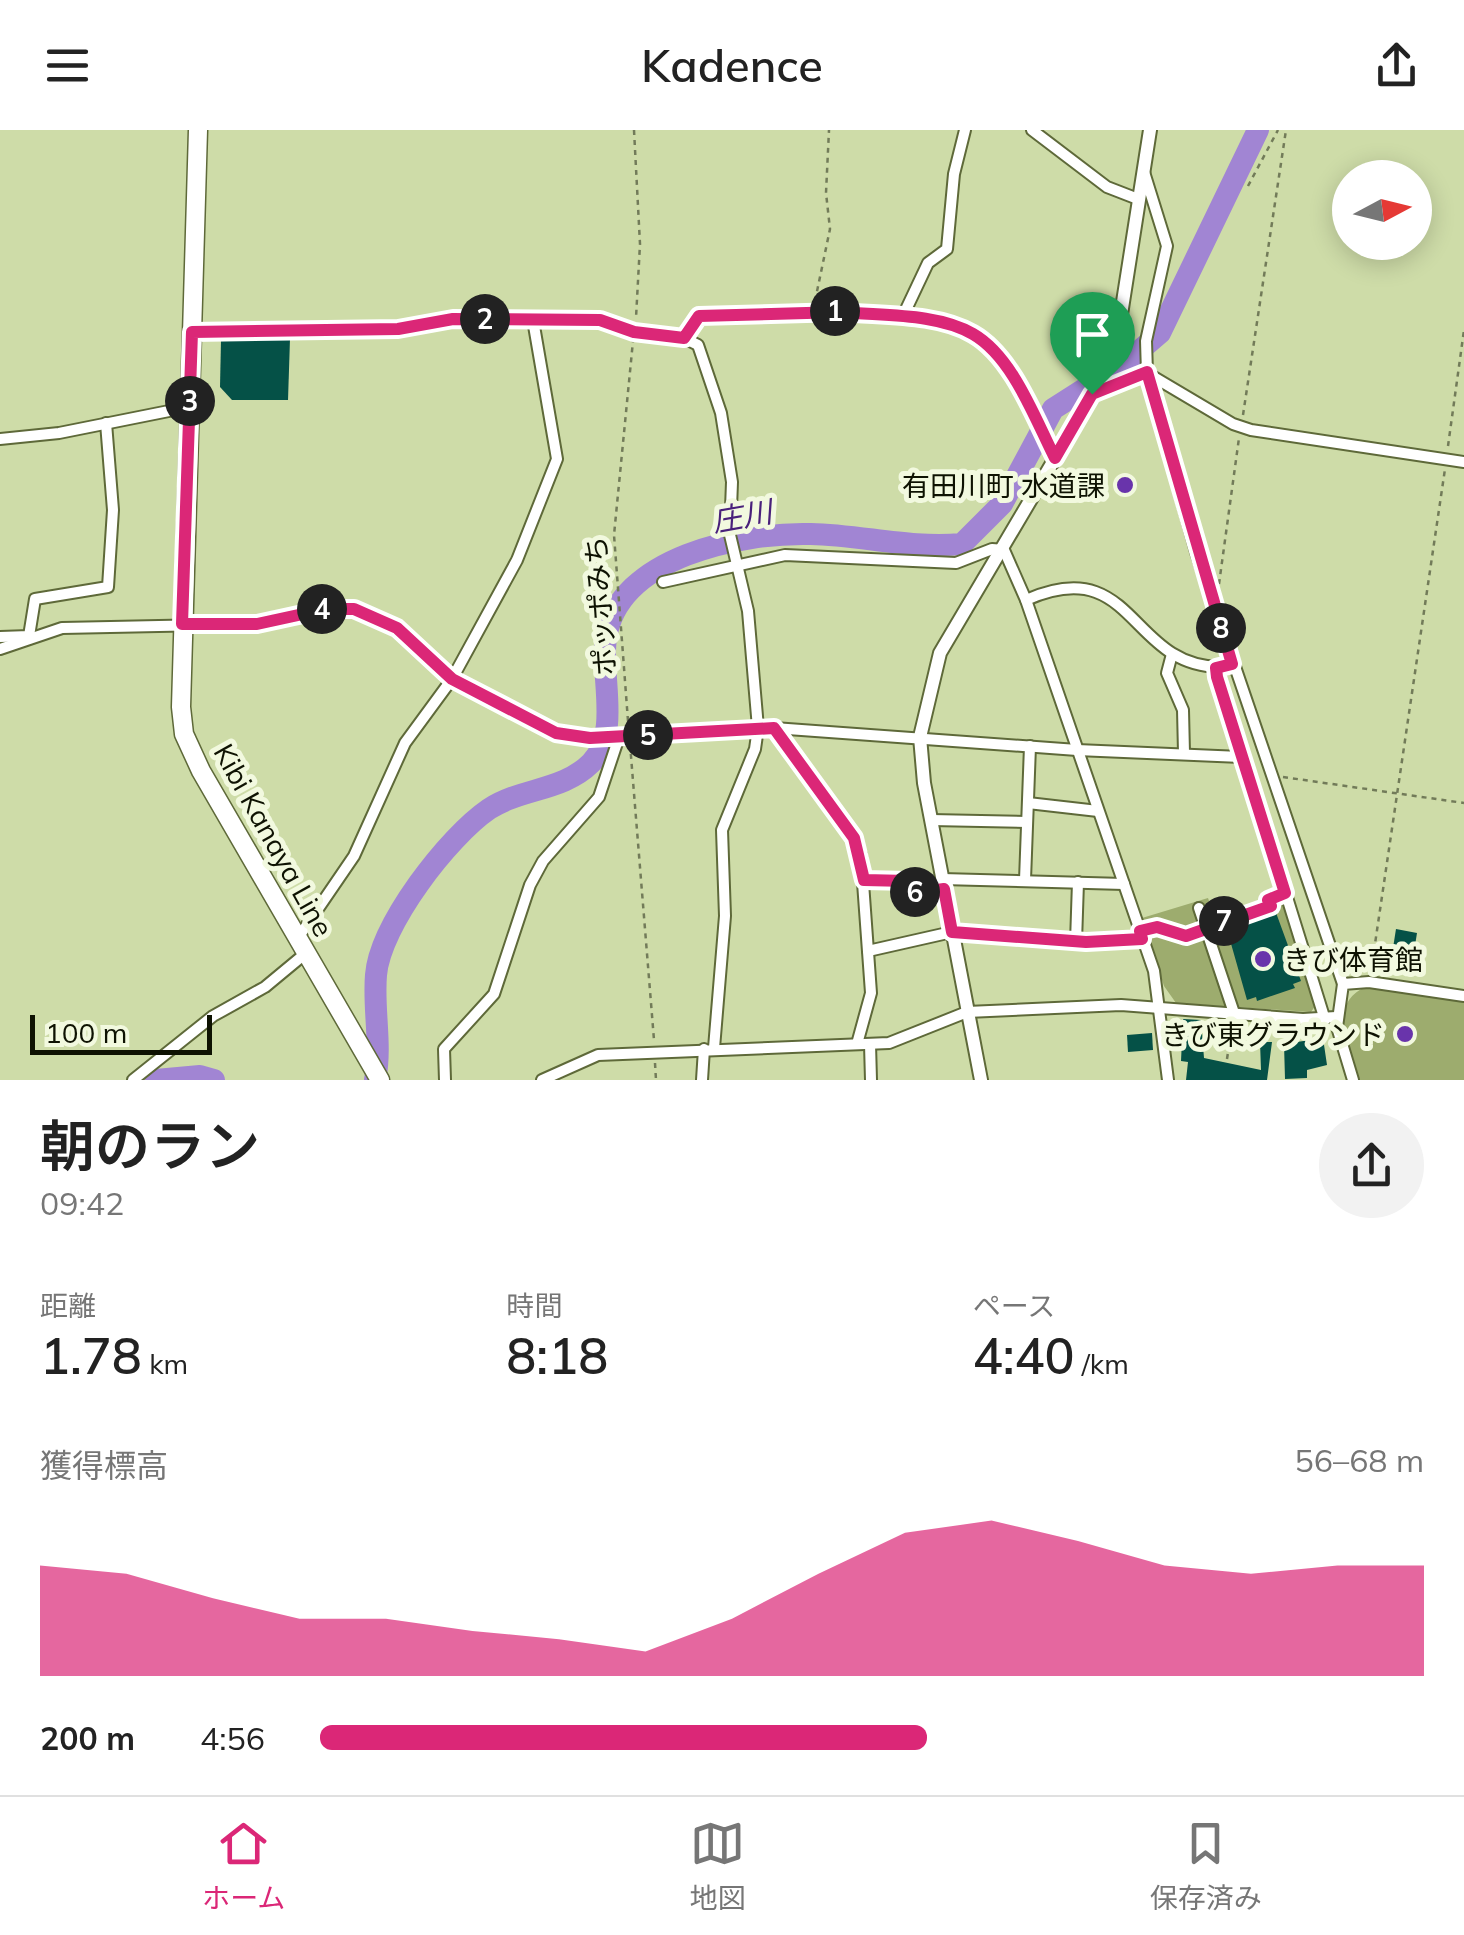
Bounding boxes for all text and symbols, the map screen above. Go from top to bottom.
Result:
text: Kadence [641,37,823,93]
icon: menu [40,38,95,93]
icon: share [1369,38,1424,93]
north arrow [1332,160,1432,260]
map controls [1332,160,1432,260]
pin: 1 [810,286,860,336]
pin [1050,292,1135,395]
text: 1 [827,293,843,328]
pin: 2 [460,294,510,344]
text: 2 [477,301,493,336]
icon: arrive [1065,307,1120,362]
pin: 3 [165,376,215,426]
text: 3 [182,383,198,418]
place label: 有田川町 水道課 [902,468,1105,503]
marker: 有田川町 水道課 [1114,474,1136,496]
water label: 庄川 [709,492,778,540]
street label: ポッポみち [578,535,622,677]
pin: 4 [297,584,347,634]
text: 4 [314,591,330,626]
pin: 8 [1196,603,1246,653]
text: 8 [1213,610,1229,645]
pin: 5 [623,710,673,760]
text: 5 [640,717,656,752]
street label: Kibi Kanaya Line [207,737,341,943]
pin: 6 [890,867,940,917]
text: 6 [907,874,923,909]
pin: 7 [1199,896,1249,946]
text: 7 [1216,903,1232,938]
place label: きび体育館 [1283,942,1423,977]
marker: きび体育館 [1252,948,1274,970]
scale bar [30,1010,212,1054]
text: 100 m [45,1015,127,1050]
place label: きび東グラウンド [1161,1017,1385,1052]
marker: きび東グラウンド [1394,1023,1416,1045]
text: 朝のラン [40,1111,260,1180]
button: share [1319,1113,1424,1218]
text: 09:42 [40,1183,124,1223]
text: 距離 [40,1288,96,1323]
text: 時間 [506,1288,562,1323]
text: ペース [973,1288,1055,1323]
text: 1.78 [40,1324,142,1387]
text: 8:18 [506,1324,608,1387]
text: 4:40 [973,1324,1075,1387]
text: km [142,1346,188,1381]
text: /km [1075,1346,1129,1381]
text: 56–68 m [1295,1440,1424,1480]
text: 獲得標高 [40,1445,168,1485]
text: 200 m [40,1718,135,1758]
text: 4:56 [200,1718,265,1758]
tab: ホーム [202,1816,285,1916]
tab: 地図 [690,1816,746,1916]
tab: 保存済み [1150,1816,1262,1916]

